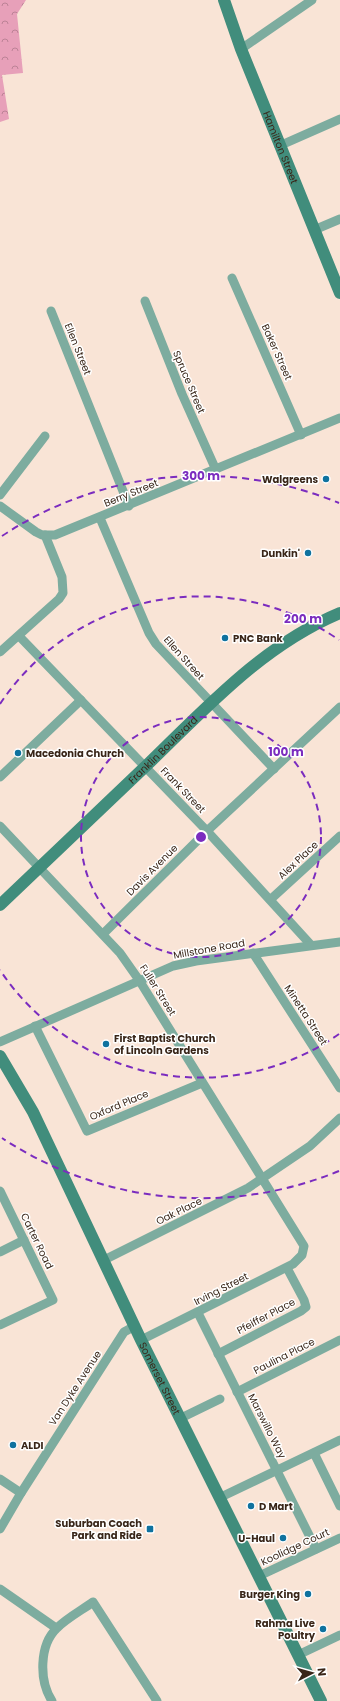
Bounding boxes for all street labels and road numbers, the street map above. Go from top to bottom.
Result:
street label: Hamilton Street [259,109,303,186]
street label: Ellen Street [61,321,95,377]
street label: Baker Street [258,322,296,383]
street label: Spruce Street [169,348,209,416]
street label: Berry Street [102,475,161,511]
street label: Ellen Street [160,633,208,684]
street label: Franklin Boulevard [125,712,201,787]
street label: Frank Street [157,764,209,817]
street label: Alex Place [275,837,321,883]
street label: Davis Avenue [123,841,181,899]
street label: Millstone Road [172,935,246,963]
street label: Fuller Street [136,961,180,1019]
street label: Minetta Street [281,982,331,1049]
street label: Oxford Place [87,1086,151,1124]
street label: Oak Place [153,1193,205,1229]
street label: Carter Road [17,1211,57,1271]
street label: Irving Street [191,1269,251,1309]
street label: Pfeiffer Place [234,1294,298,1338]
street label: Paulina Place [251,1334,317,1378]
street label: Somerset Street [136,1339,185,1418]
street label: Van Dyke Avenue [45,1347,105,1429]
street label: Marswillo Way [244,1391,290,1461]
street label: Koolidge Court [258,1524,332,1569]

